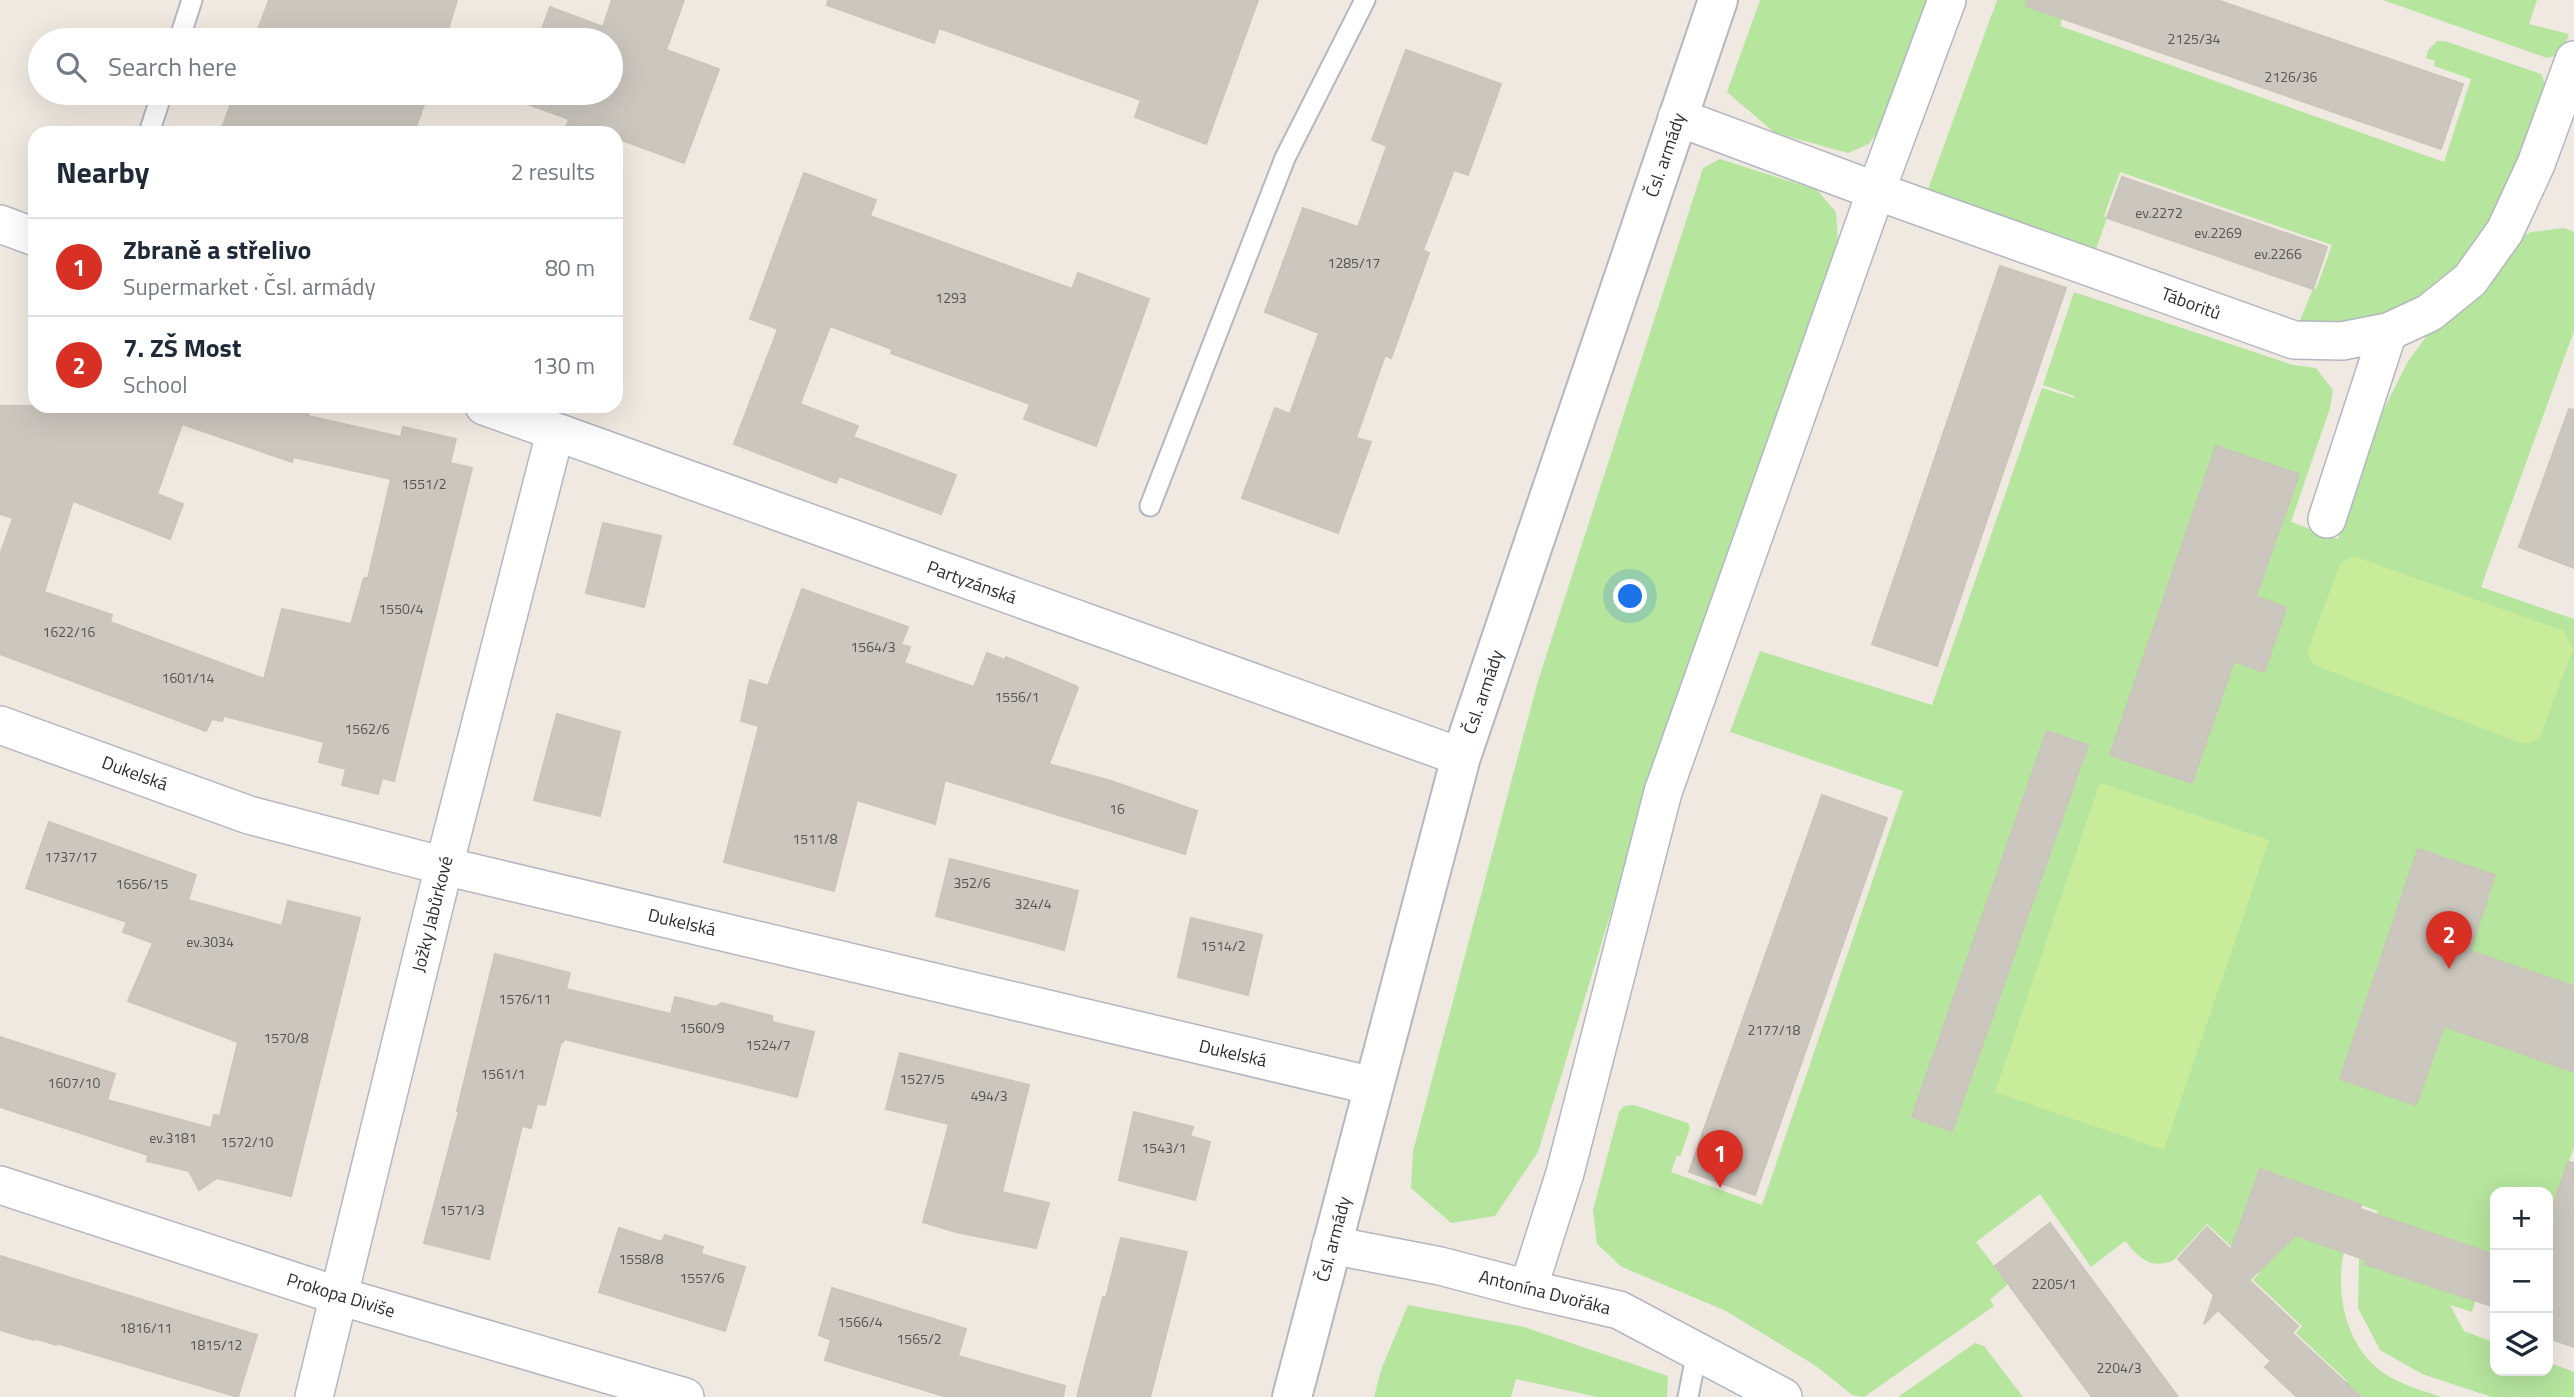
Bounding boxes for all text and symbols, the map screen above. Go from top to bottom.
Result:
search box [28,28,623,105]
house number: 2125/34 [2168,28,2221,49]
text: Search here [108,47,237,86]
icon: search [52,48,90,86]
house number: 2126/36 [2265,66,2318,87]
street label: Čsl. armády [1638,109,1692,201]
text: Nearby [56,149,149,195]
text: 2 results [511,154,595,189]
house number: ev.2272 [2135,202,2183,223]
house number: ev.2269 [2194,222,2242,243]
text: Zbraně a střelivo [123,230,311,269]
house number: ev.2266 [2254,243,2302,264]
text: 1 [73,250,85,285]
text: 80 m [545,250,595,285]
house number: 1285/17 [1328,252,1380,273]
text: Supermarket · Čsl. armády [123,269,376,304]
street label: Táboritů [2157,280,2225,326]
house number: 1293 [935,287,967,308]
text: 7. ZŠ Most [123,328,241,367]
text: 2 [73,348,85,383]
text: 130 m [532,348,595,383]
text: School [123,367,187,402]
house number: 1551/2 [402,473,446,494]
street label: Partyzánská [923,553,1021,611]
your location [1613,579,1647,613]
house number: 1550/4 [379,598,424,619]
house number: 1622/16 [43,621,96,642]
house number: 1564/3 [851,636,895,657]
street label: Čsl. armády [1456,646,1510,738]
house number: 1601/14 [162,667,215,688]
house number: 1556/1 [995,686,1039,707]
house number: 1562/6 [345,718,390,739]
street label: Dukelská [98,749,172,797]
house number: 16 [1109,798,1125,819]
house number: 1511/8 [793,828,838,849]
house number: 1737/17 [45,846,97,867]
street label: Jožky Jabůrkové [405,853,459,975]
house number: 352/6 [953,872,991,893]
house number: 1656/15 [116,873,169,894]
house number: 324/4 [1014,893,1052,914]
street label: Dukelská [645,901,719,943]
pin: 2 [2426,911,2472,969]
house number: ev.3034 [186,931,234,952]
house number: 1514/2 [1201,935,1245,956]
house number: 1576/11 [499,988,551,1009]
house number: 1560/9 [680,1017,725,1038]
house number: 2177/18 [1748,1019,1801,1040]
house number: 1570/8 [264,1027,309,1048]
street label: Dukelská [1196,1032,1270,1074]
house number: 1524/7 [746,1034,790,1055]
house number: 1561/1 [481,1063,525,1084]
house number: 1527/5 [900,1068,945,1089]
house number: 1607/10 [48,1072,101,1093]
house number: 494/3 [970,1085,1008,1106]
house number: ev.3181 [149,1127,197,1148]
pin: 1 [1697,1130,1743,1188]
house number: 1572/10 [221,1131,274,1152]
house number: 1543/1 [1142,1137,1186,1158]
map controls [2490,1187,2553,1376]
button: + [2490,1187,2553,1250]
street label: Čsl. armády [1309,1193,1357,1285]
house number: 1571/3 [440,1199,484,1220]
house number: 1558/8 [619,1248,664,1269]
button: − [2490,1250,2553,1313]
street label: Antonína Dvořáka [1476,1263,1614,1321]
street label: Prokopa Diviše [283,1266,399,1324]
house number: 1557/6 [680,1267,725,1288]
house number: 2205/1 [2032,1273,2076,1294]
house number: 1566/4 [838,1311,883,1332]
button: layers [2490,1313,2553,1376]
house number: 1816/11 [120,1317,172,1338]
house number: 1565/2 [897,1328,941,1349]
house number: 1815/12 [190,1334,242,1355]
house number: 2204/3 [2097,1357,2141,1378]

